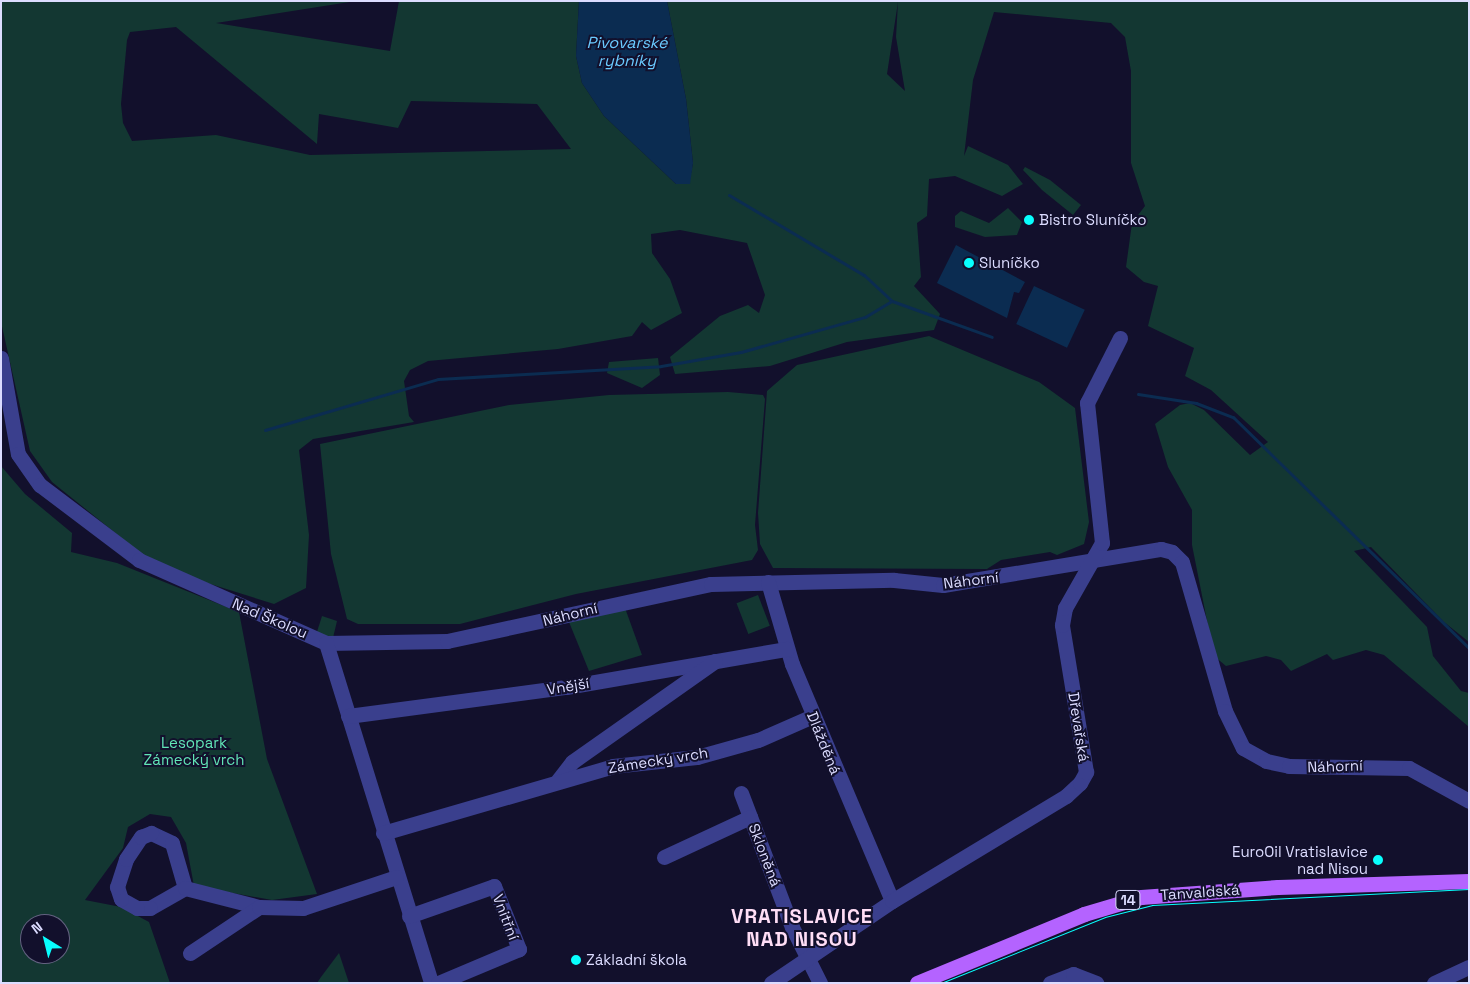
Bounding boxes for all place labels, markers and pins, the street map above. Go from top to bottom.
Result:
place label: Bistro Sluníčko [1039,211,1147,229]
marker: Bistro Sluníčko [1023,214,1035,226]
place label: Sluníčko [979,254,1040,272]
marker: Sluníčko [963,257,975,269]
place label: EuroOil Vratislavice nad Nisou [1232,842,1368,877]
marker: EuroOil Vratislavice nad Nisou [1372,854,1384,866]
place label: Základní škola [586,951,687,969]
marker: Základní škola [570,954,582,966]

